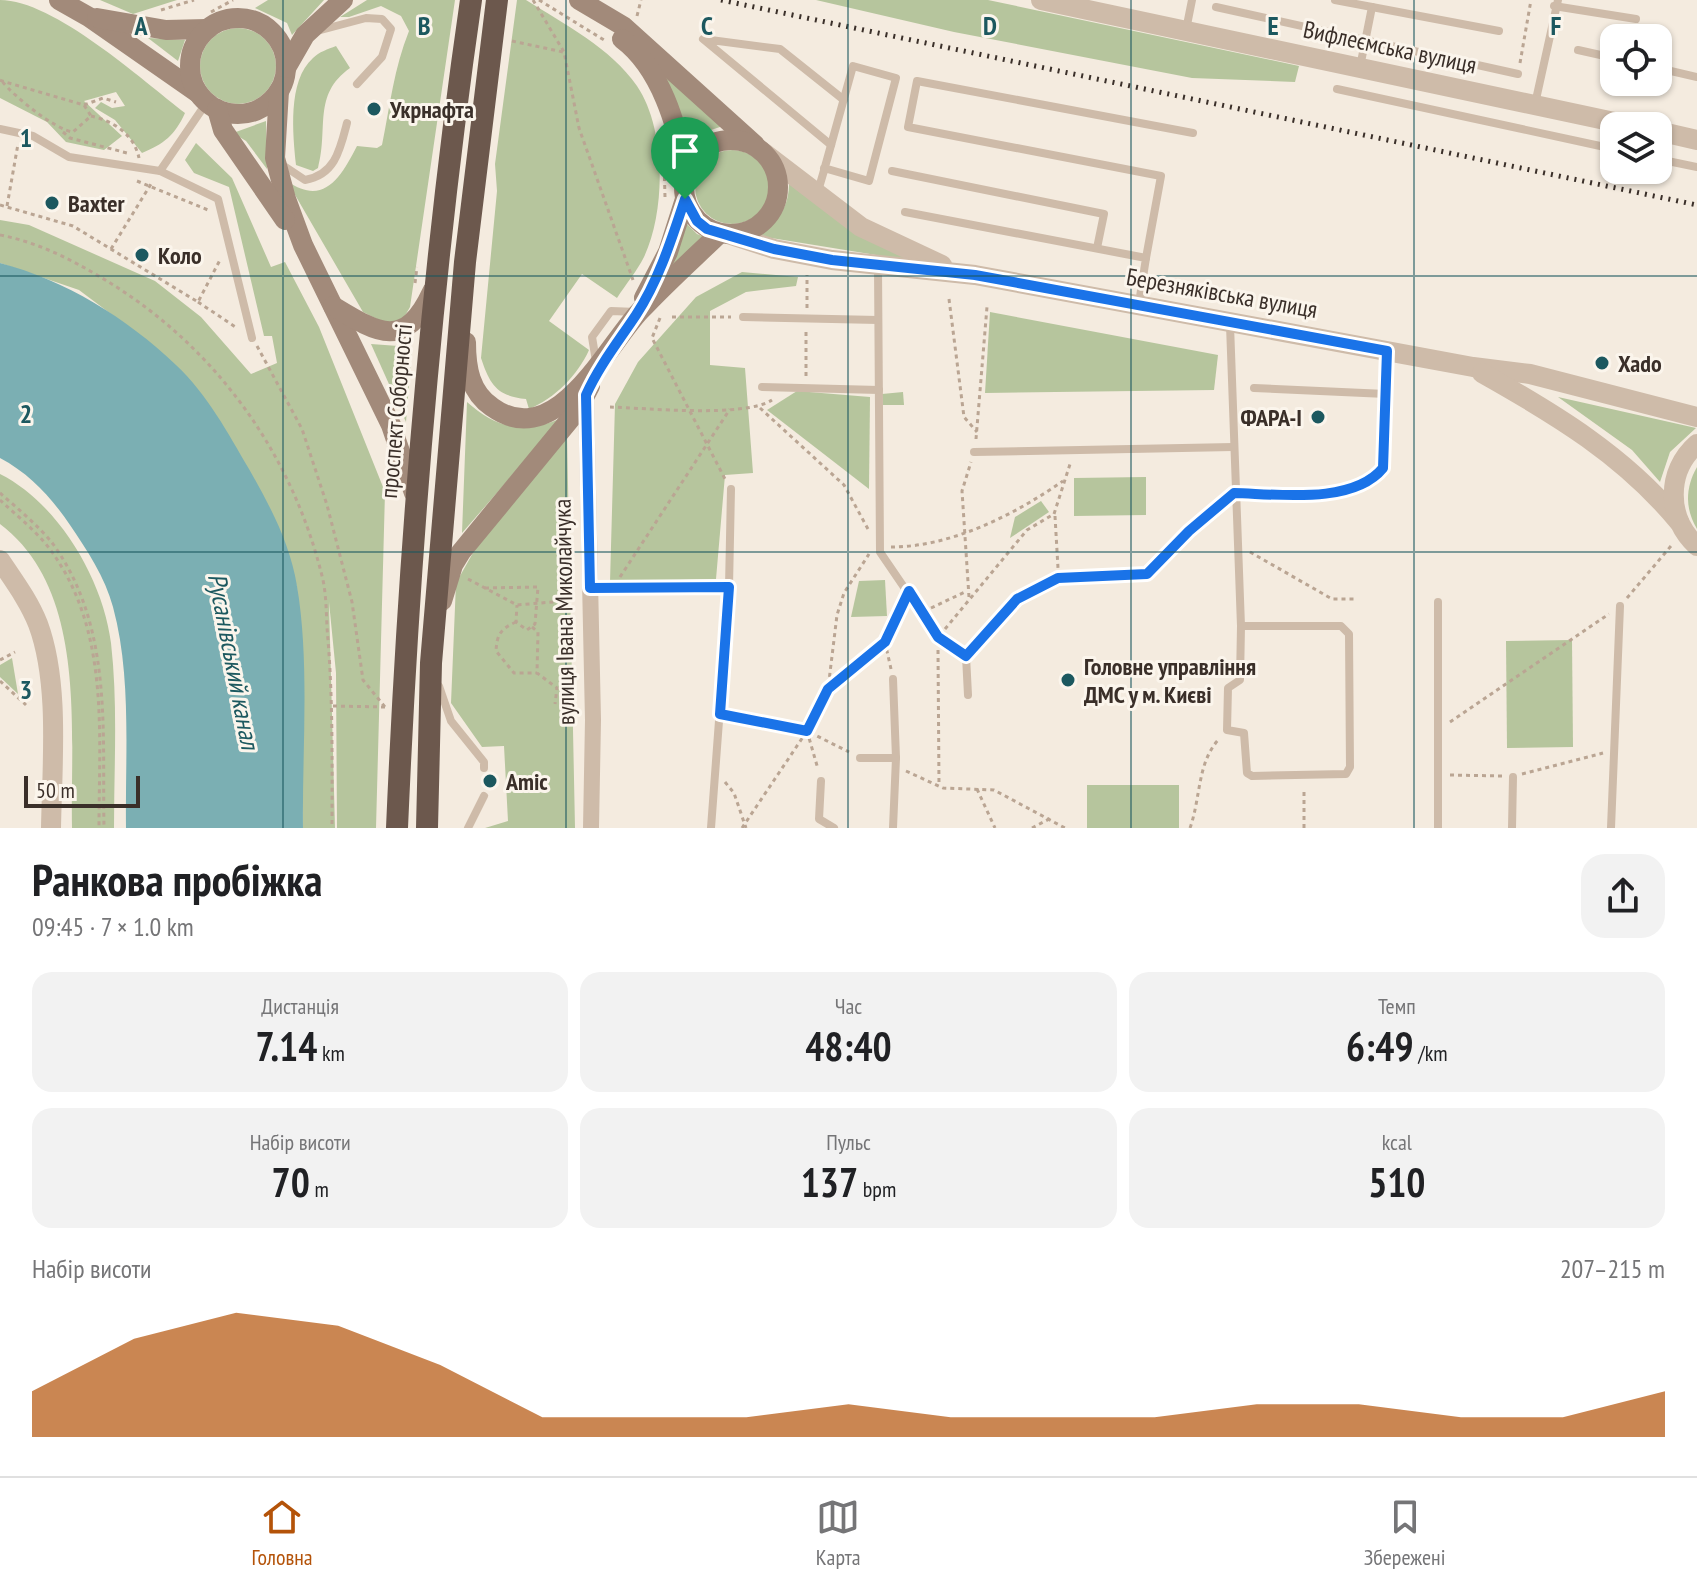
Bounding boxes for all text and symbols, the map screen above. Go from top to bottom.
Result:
text: A [133,9,148,42]
text: B [418,9,431,42]
text: C [701,9,713,42]
text: D [983,9,997,42]
text: E [1267,9,1279,42]
text: F [1551,9,1562,42]
street label: Вифлеємська вулиця [1301,14,1479,80]
map controls [1600,24,1672,184]
button: locate [1600,24,1672,96]
place label: Укрнафта [389,94,474,125]
marker: Укрнафта [365,100,383,118]
button: layers [1600,112,1672,184]
pin [651,117,719,199]
text: 1 [20,121,32,154]
icon: arrive [663,129,707,173]
place label: Baxter [68,188,125,219]
marker: Baxter [43,194,61,212]
place label: Коло [158,240,202,271]
marker: Коло [133,246,151,264]
street label: Березняківська вулиця [1124,261,1320,325]
street label: проспект Соборності [373,322,419,500]
place label: Xado [1618,348,1662,379]
marker: Xado [1593,354,1611,372]
text: 2 [20,397,32,430]
place label: ФАРА-І [1241,402,1302,433]
marker: ФАРА-І [1309,408,1327,426]
street label: вулиця Івана Миколайчука [547,499,581,725]
water label: Русанівський канал [201,570,268,754]
place label: Головне управління ДМС у м. Києві [1084,651,1256,710]
marker: Головне управління ДМС у м. Києві [1059,671,1077,689]
text: 3 [20,673,32,706]
place label: Amic [505,766,548,797]
scale bar [24,772,140,808]
marker: Amic [481,772,499,790]
text: 50 m [36,776,75,804]
text: Ранкова пробіжка [32,851,323,908]
button: share [1581,854,1665,938]
text: 09:45 · 7 × 1.0 km [32,910,194,943]
text: Дистанція [261,992,339,1020]
text: Час [835,992,862,1020]
text: Темп [1378,992,1416,1020]
text: 7.14 [255,1020,317,1072]
text: 48:40 [805,1020,892,1072]
text: 6:49 [1346,1020,1414,1072]
text: km [317,1039,345,1067]
text: /km [1414,1039,1448,1067]
text: Набір висоти [250,1128,351,1156]
text: Пульс [826,1128,871,1156]
text: kcal [1382,1128,1412,1156]
text: 70 [272,1156,310,1208]
text: 137 [801,1156,858,1208]
text: 510 [1368,1156,1426,1208]
text: m [310,1175,329,1203]
text: bpm [858,1175,896,1203]
text: Набір висоти [32,1252,151,1285]
text: 207–215 m [1560,1252,1665,1285]
tab: Головна [252,1495,313,1571]
tab: Карта [816,1495,861,1571]
tab: Збережені [1364,1495,1445,1571]

